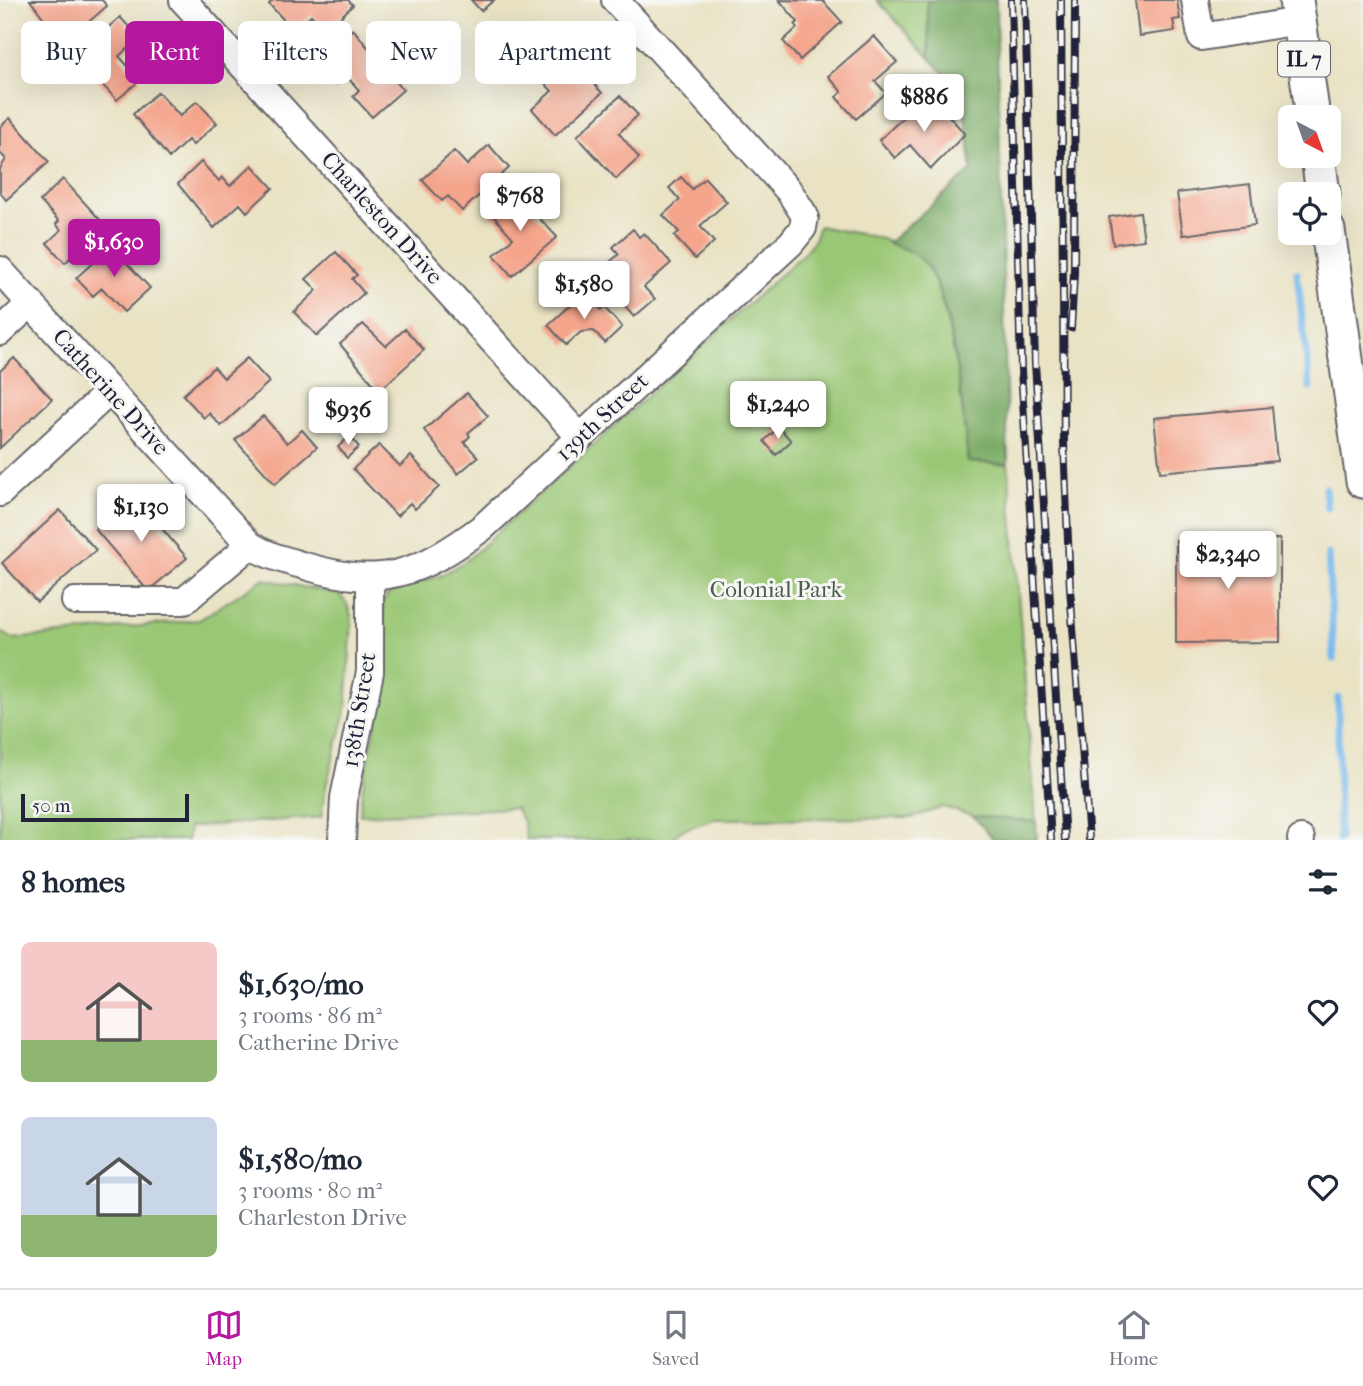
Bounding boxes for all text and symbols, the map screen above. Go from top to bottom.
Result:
chip: Buy [21,21,111,84]
chip: Rent [125,21,224,84]
chip: Filters [238,21,352,84]
chip: New [366,21,461,84]
chip: Apartment [475,21,636,84]
road number: IL 7 [1278,42,1330,76]
pin: $886 [883,74,965,134]
text: $886 [900,83,948,110]
north arrow [1278,105,1340,168]
map controls [1278,105,1341,245]
street label: Charleston Drive [315,146,449,290]
pin: $768 [479,174,561,233]
text: $768 [496,182,544,209]
button: locate [1278,182,1341,245]
pin: $1,630 [57,219,171,279]
text: $1,630 [84,228,144,255]
pin: $1,580 [527,262,641,321]
text: $1,580 [555,270,613,297]
street label: Catherine Drive [47,323,175,461]
street label: 139th Street [550,367,654,467]
pin: $1,240 [721,382,835,441]
pin: $936 [307,388,389,447]
text: $1,240 [746,390,810,417]
text: $936 [325,396,371,423]
pin: $1,130 [84,484,198,544]
text: $1,130 [113,493,169,520]
pin: $2,340 [1171,532,1285,591]
text: $2,340 [1196,540,1260,567]
park label: Colonial Park [710,576,843,603]
street label: 138th Street [337,651,381,769]
scale bar [21,791,189,823]
text: 50 m [32,795,71,817]
icon: filters [1304,863,1342,901]
text: 8 homes [21,865,125,900]
text: $1,630/mo [238,967,364,1002]
icon: home [77,970,161,1054]
icon: heart [1304,993,1342,1031]
text: 3 rooms · 86 m² [238,1002,382,1029]
text: Catherine Drive [238,1029,399,1056]
text: $1,580/mo [238,1142,362,1177]
icon: home [77,1145,161,1229]
icon: heart [1304,1168,1342,1206]
text: 3 rooms · 80 m² [238,1177,382,1204]
text: Charleston Drive [238,1204,407,1231]
tab: Map [205,1306,243,1370]
tab: Saved [652,1306,699,1370]
tab: Home [1109,1306,1158,1370]

